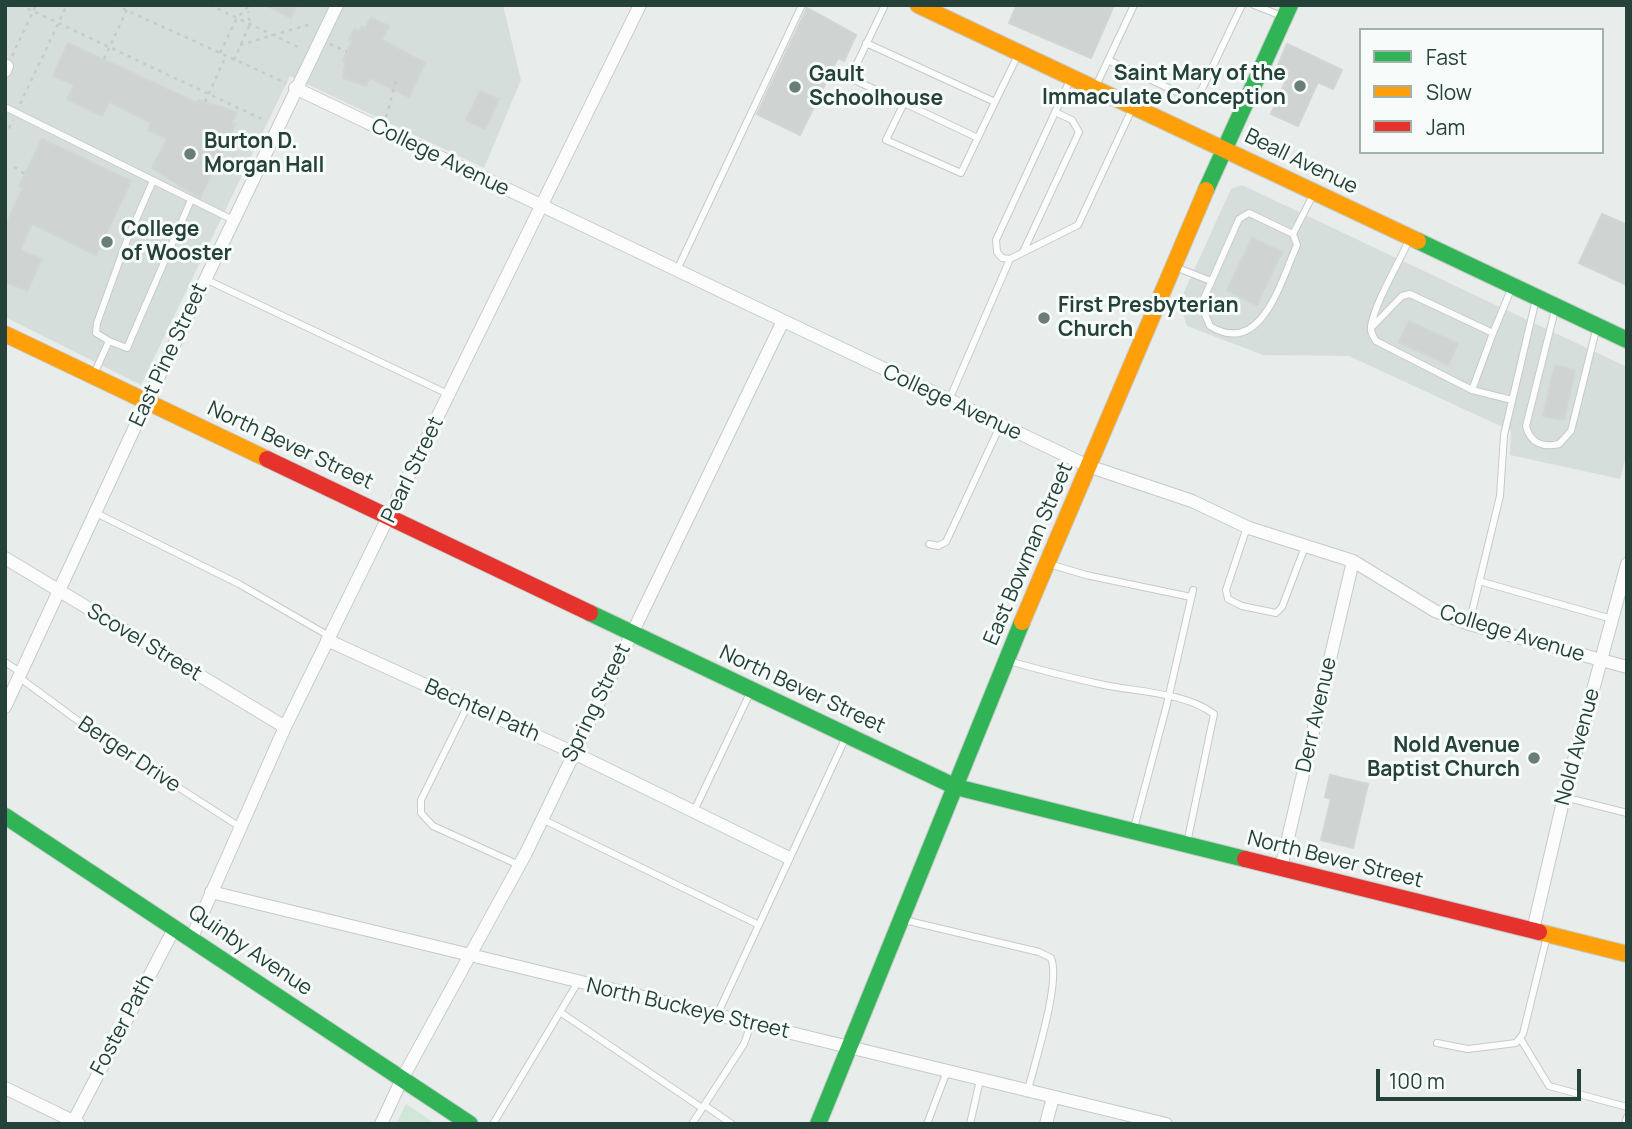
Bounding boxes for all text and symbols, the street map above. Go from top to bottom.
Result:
legend [1359,28,1604,154]
text: Fast [1426,43,1467,71]
place label: Saint Mary of the Immaculate Conception [1042,61,1286,111]
place label: Gault Schoolhouse [809,62,943,112]
marker: Saint Mary of the Immaculate Conception [1292,78,1308,94]
text: Slow [1426,78,1472,106]
marker: Gault Schoolhouse [787,79,803,95]
text: Jam [1426,113,1465,141]
street label: College Avenue [367,114,513,202]
street label: Beall Avenue [1240,124,1362,200]
place label: Burton D. Morgan Hall [204,129,324,179]
marker: Burton D. Morgan Hall [182,146,198,162]
place label: College of Wooster [121,217,232,267]
marker: College of Wooster [99,234,115,250]
street label: East Pine Street [125,279,213,431]
place label: First Presbyterian Church [1058,293,1239,343]
marker: First Presbyterian Church [1036,310,1052,326]
street label: College Avenue [879,360,1025,446]
street label: North Bever Street [203,397,377,495]
street label: Pearl Street [377,413,449,527]
street label: East Bowman Street [979,459,1079,649]
street label: Scovel Street [82,599,206,687]
street label: College Avenue [1436,600,1588,668]
street label: Spring Street [557,640,637,766]
street label: North Bever Street [715,641,889,739]
street label: Derr Avenue [1291,655,1343,775]
street label: Bechtel Path [421,674,543,748]
street label: Nold Avenue [1550,686,1606,808]
street label: Berger Drive [73,712,185,798]
place label: Nold Avenue Baptist Church [1367,733,1520,783]
marker: Nold Avenue Baptist Church [1526,750,1542,766]
street label: North Bever Street [1245,826,1425,894]
street label: Quinby Avenue [183,900,317,1002]
street label: Foster Path [86,970,160,1080]
street label: North Buckeye Street [584,973,792,1045]
scale bar [1380,1056,1585,1100]
text: 100 m [1389,1067,1445,1095]

